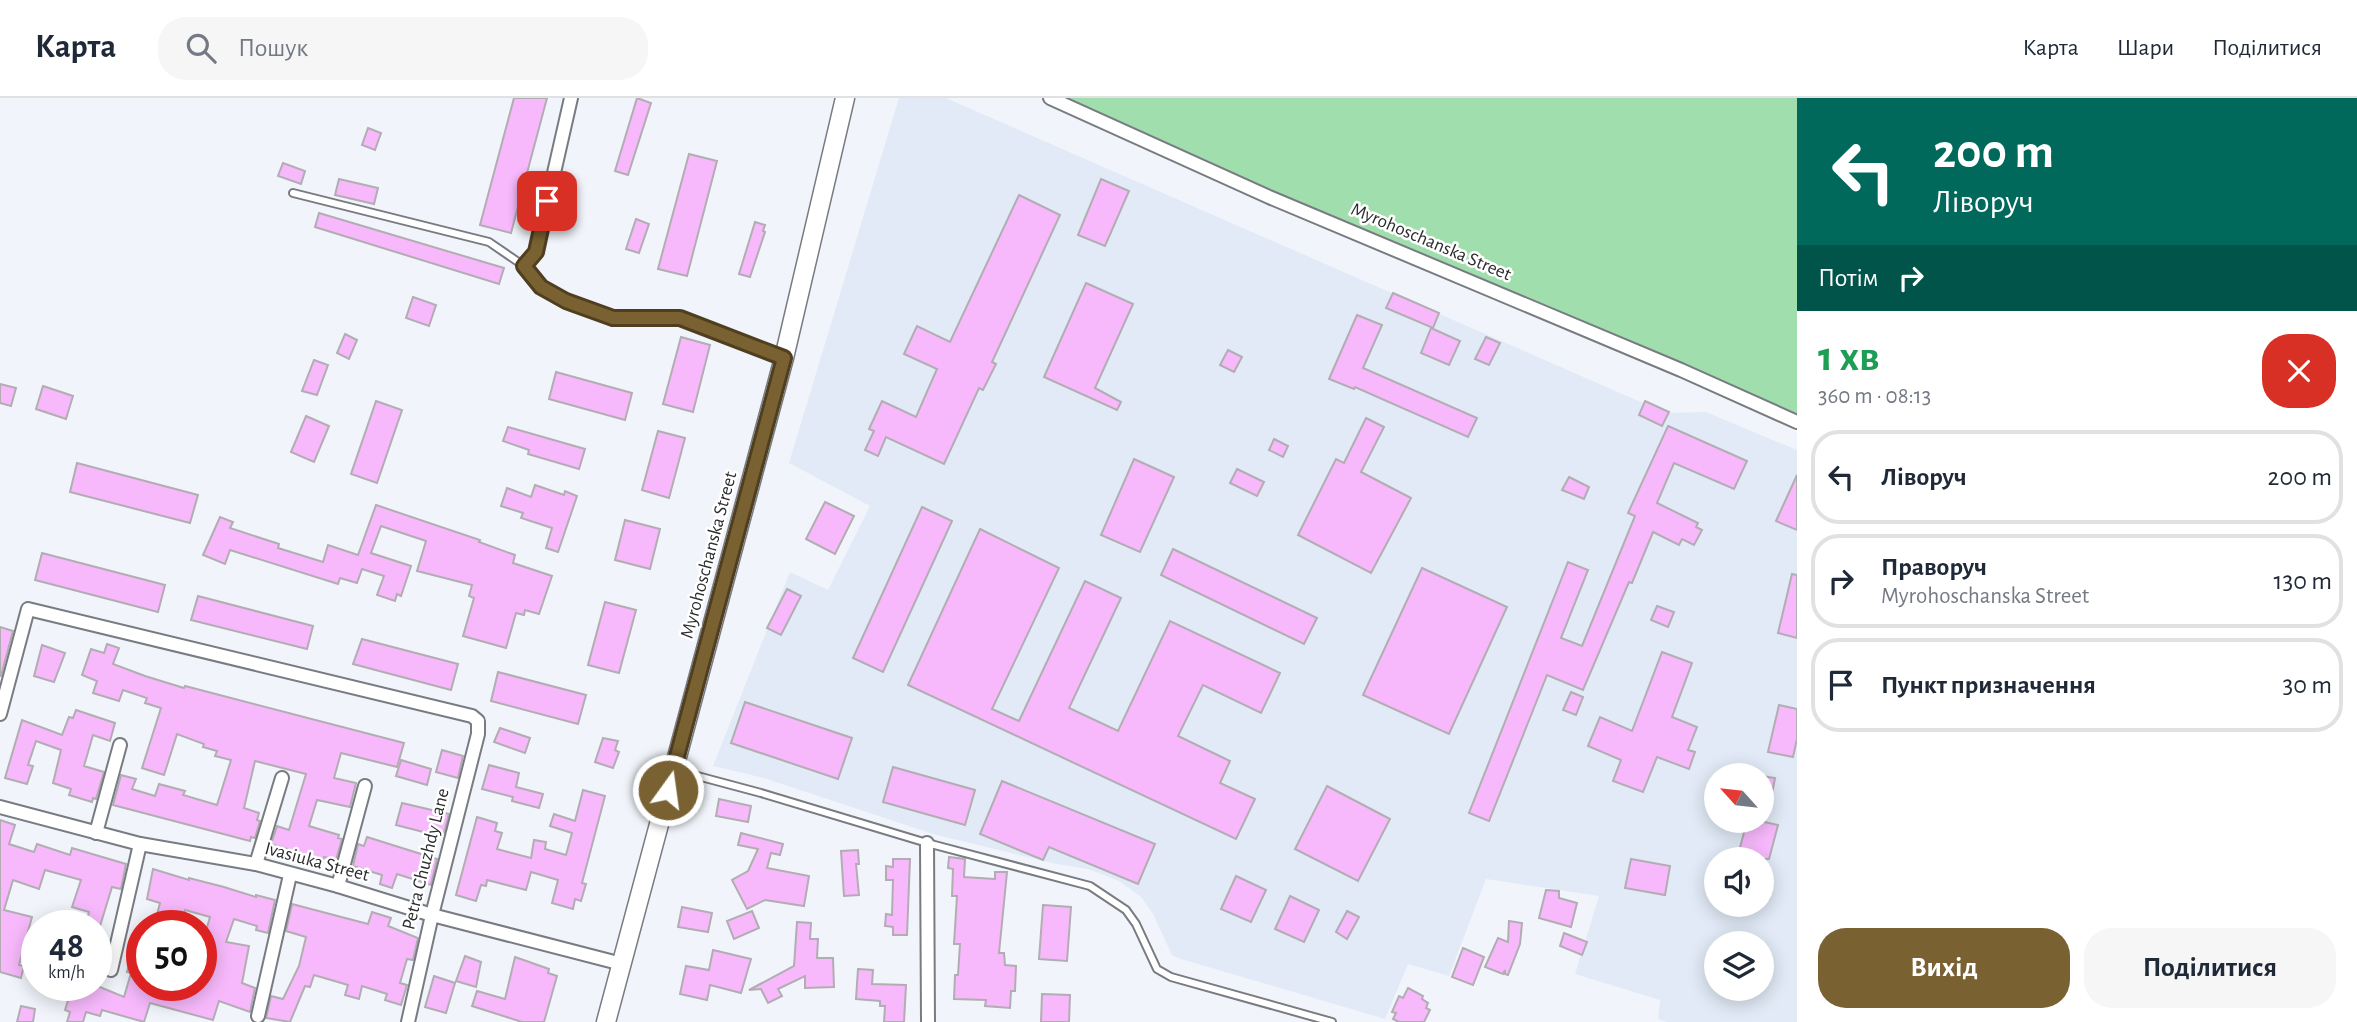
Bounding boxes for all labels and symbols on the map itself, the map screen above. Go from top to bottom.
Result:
pin [517,171,577,231]
street label: Myrohoschanska Street [1348,200,1514,284]
street label: Myrohoschanska Street [678,469,740,641]
position arrow [631,753,705,827]
north arrow [1704,763,1774,833]
street label: Petra Chuzhdy Lane [399,786,453,932]
street label: Ivasiuka Street [263,839,371,885]
speed limit sign: 50 [126,910,217,1001]

